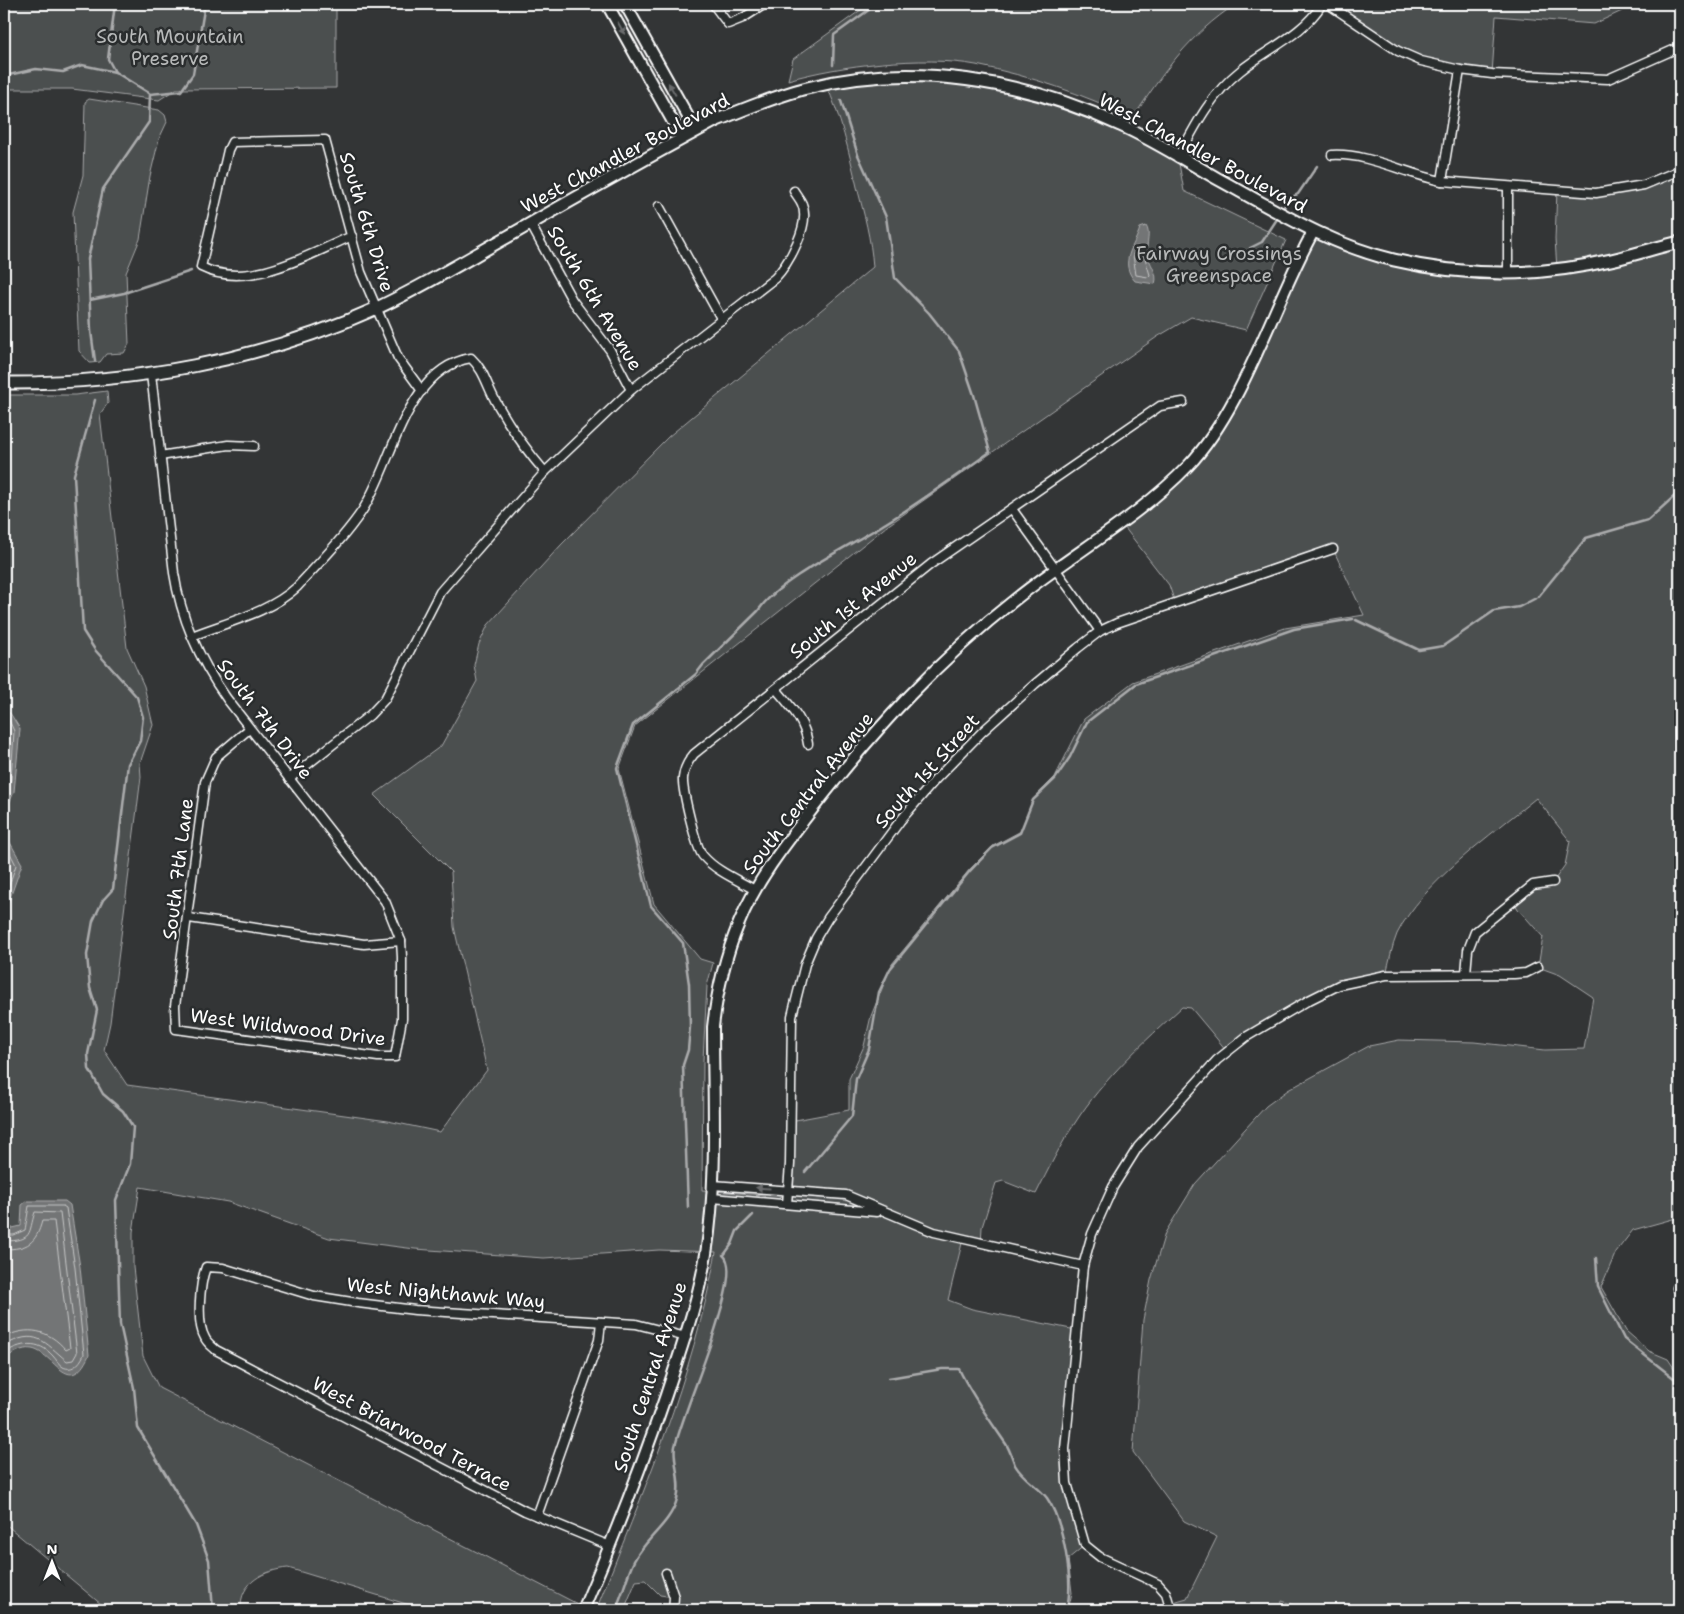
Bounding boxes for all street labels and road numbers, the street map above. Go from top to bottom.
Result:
street label: West Chandler Boulevard [516,87,734,219]
street label: West Chandler Boulevard [1094,87,1312,219]
street label: South 6th Drive [334,149,400,295]
street label: South 6th Avenue [542,221,648,375]
street label: South 1st Avenue [784,546,922,664]
street label: South 7th Drive [211,654,319,784]
street label: South Central Avenue [737,707,879,879]
street label: South 1st Street [869,708,985,834]
street label: South 7th Lane [157,797,199,941]
street label: West Wildwood Drive [189,1003,387,1051]
street label: West Nighthawk Way [346,1272,546,1314]
street label: South Central Avenue [607,1278,693,1476]
street label: West Briarwood Terrace [308,1371,516,1497]

